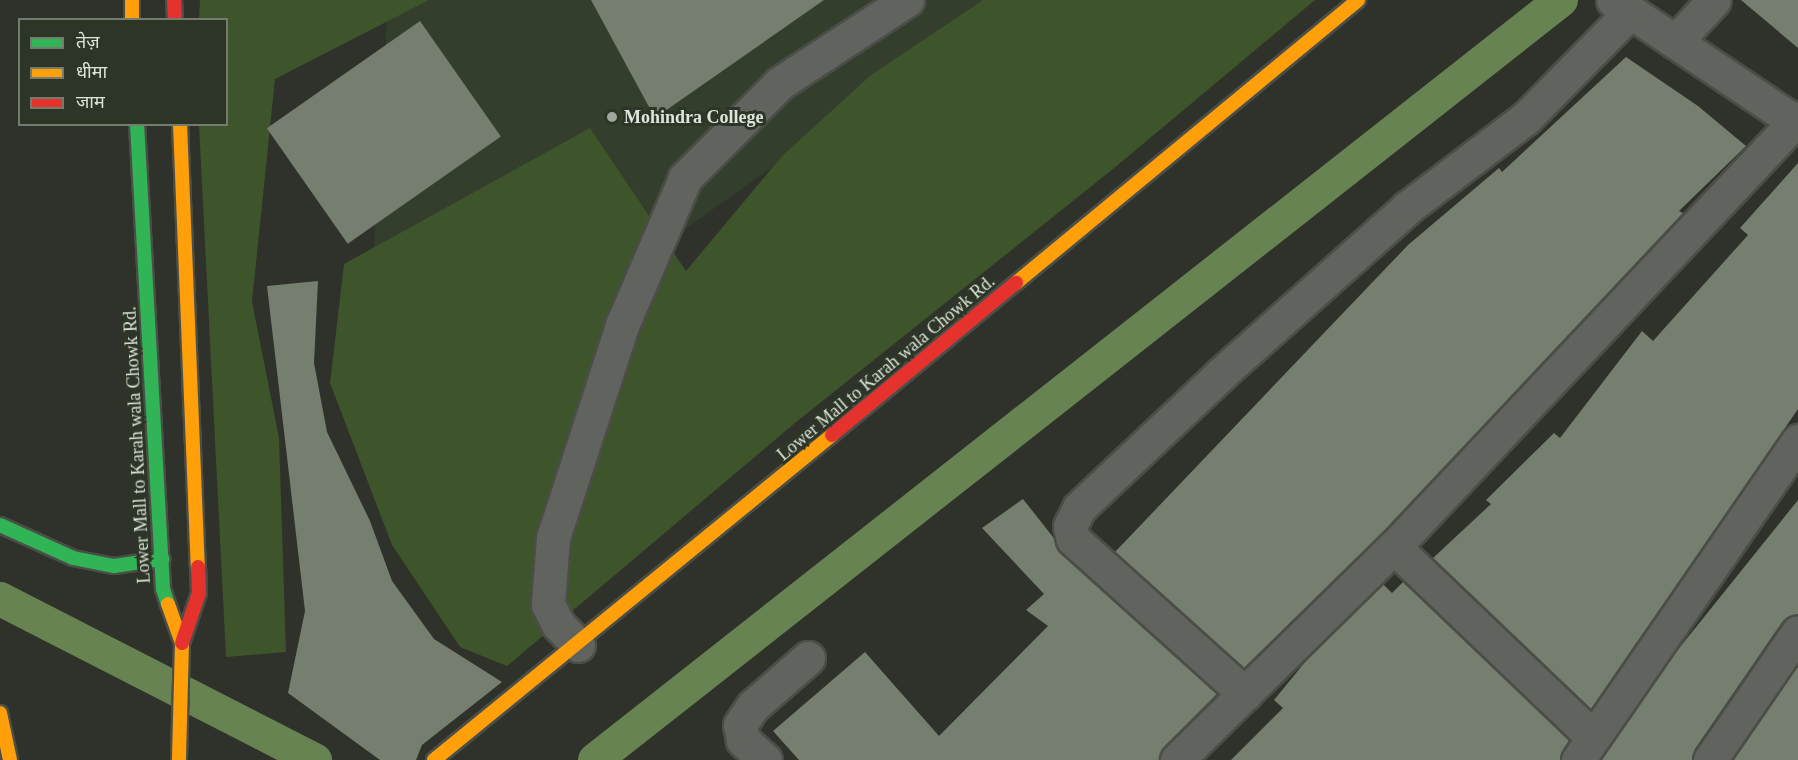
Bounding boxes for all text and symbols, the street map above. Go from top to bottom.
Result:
legend [18,18,228,126]
text: तेज़ [76,32,100,52]
text: धीमा [76,62,107,82]
text: जाम [76,92,105,112]
place label: Mohindra College [624,106,763,128]
marker: Mohindra College [605,110,619,124]
street label: Lower Mall to Karah wala Chowk Rd. [773,271,999,465]
street label: Lower Mall to Karah wala Chowk Rd. [119,306,155,584]

